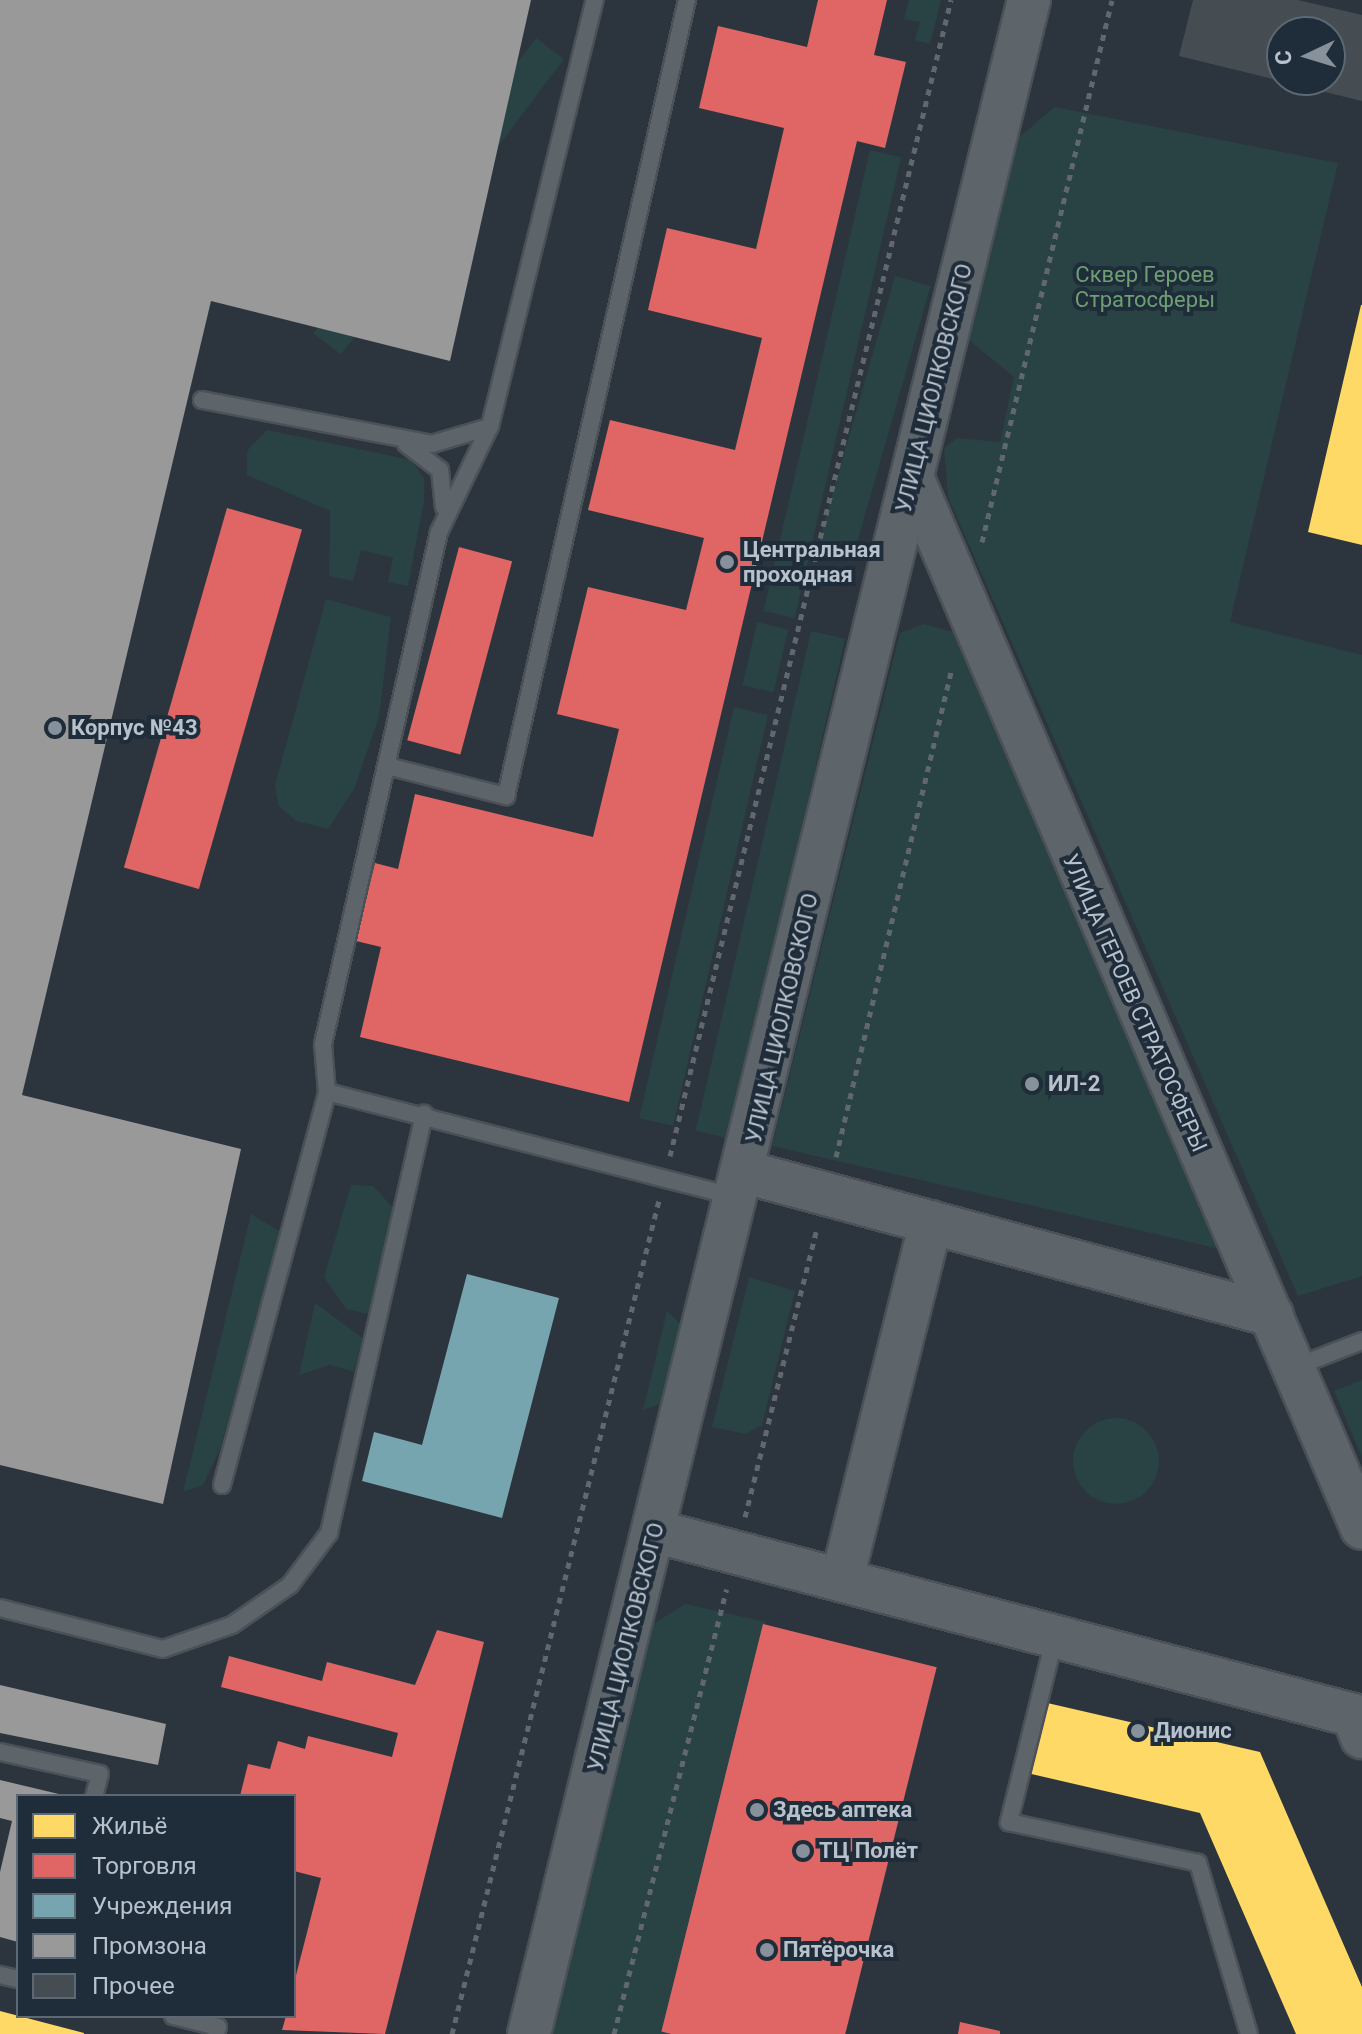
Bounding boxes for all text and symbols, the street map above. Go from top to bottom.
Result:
north arrow [1266,16,1346,96]
text: С [1271,50,1297,66]
street label: УЛИЦА ЦИОЛКОВСКОГО [890,261,978,515]
park label: Сквер Героев Стратосферы [1075,261,1215,312]
place label: Центральная проходная [743,536,881,588]
marker: Центральная проходная [718,553,736,571]
place label: Корпус №43 [71,715,198,741]
marker: Корпус №43 [46,719,64,737]
street label: УЛИЦА ГЕРОЕВ СТРАТОСФЕРЫ [1057,850,1213,1156]
street label: УЛИЦА ЦИОЛКОВСКОГО [740,891,824,1145]
place label: ИЛ-2 [1048,1071,1100,1097]
marker: ИЛ-2 [1023,1075,1041,1093]
street label: УЛИЦА ЦИОЛКОВСКОГО [582,1520,670,1774]
place label: Дионис [1154,1718,1232,1744]
marker: Дионис [1129,1722,1147,1740]
legend [16,1794,296,2018]
place label: Здесь аптека [773,1797,912,1823]
marker: Здесь аптека [748,1801,766,1819]
text: Жильё [92,1812,167,1840]
place label: ТЦ Полёт [819,1838,918,1864]
marker: ТЦ Полёт [794,1842,812,1860]
text: Торговля [92,1852,197,1880]
text: Учреждения [92,1892,233,1920]
text: Промзона [92,1932,207,1960]
place label: Пятёрочка [783,1937,894,1963]
marker: Пятёрочка [758,1941,776,1959]
text: Прочее [92,1972,175,2000]

